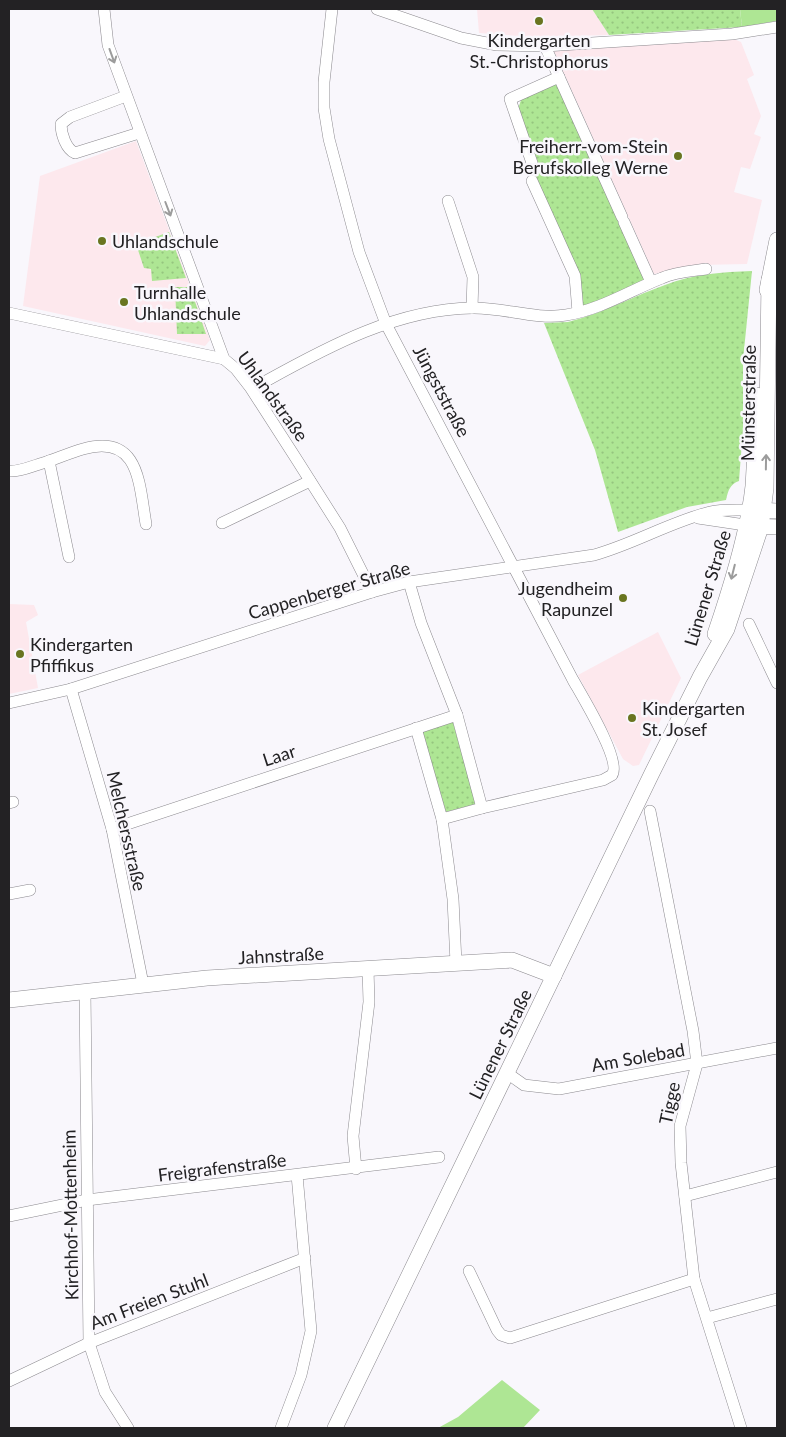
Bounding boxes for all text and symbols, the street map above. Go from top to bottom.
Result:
marker: Kindergarten St.-Christophorus [533,15,545,27]
place label: Kindergarten St.-Christophorus [470,29,609,72]
one-way arrow [108,48,117,64]
place label: Freiherr-vom-Stein Berufskolleg Werne [513,135,668,178]
marker: Freiherr-vom-Stein Berufskolleg Werne [672,150,684,162]
one-way arrow [164,201,173,216]
place label: Uhlandschule [112,230,219,252]
marker: Uhlandschule [96,235,108,247]
place label: Turnhalle Uhlandschule [134,281,241,324]
marker: Turnhalle Uhlandschule [118,296,130,308]
street label: Jüngststraße [409,341,475,441]
street label: Münsterstraße [736,345,760,461]
street label: Uhlandstraße [233,347,313,445]
one-way arrow [761,455,771,471]
street label: Lünener Straße [679,528,735,648]
street label: Cappenberger Straße [246,556,412,624]
one-way arrow [728,563,738,579]
place label: Jugendheim Rapunzel [518,577,613,620]
marker: Jugendheim Rapunzel [617,592,629,604]
place label: Kindergarten Pfiffikus [30,633,133,676]
marker: Kindergarten Pfiffikus [14,648,26,660]
place label: Kindergarten St. Josef [642,697,745,740]
marker: Kindergarten St. Josef [626,712,638,724]
street label: Laar [260,739,299,771]
street label: Melchersstraße [103,769,151,893]
street label: Jahnstraße [238,942,324,968]
street label: Lünener Straße [464,985,536,1103]
street label: Am Solebad [590,1038,686,1076]
street label: Tigge [654,1080,684,1126]
street label: Kirchhof-Mottenheim [58,1129,82,1301]
street label: Freigrafenstraße [157,1148,287,1186]
street label: Am Freien Stuhl [87,1268,211,1334]

